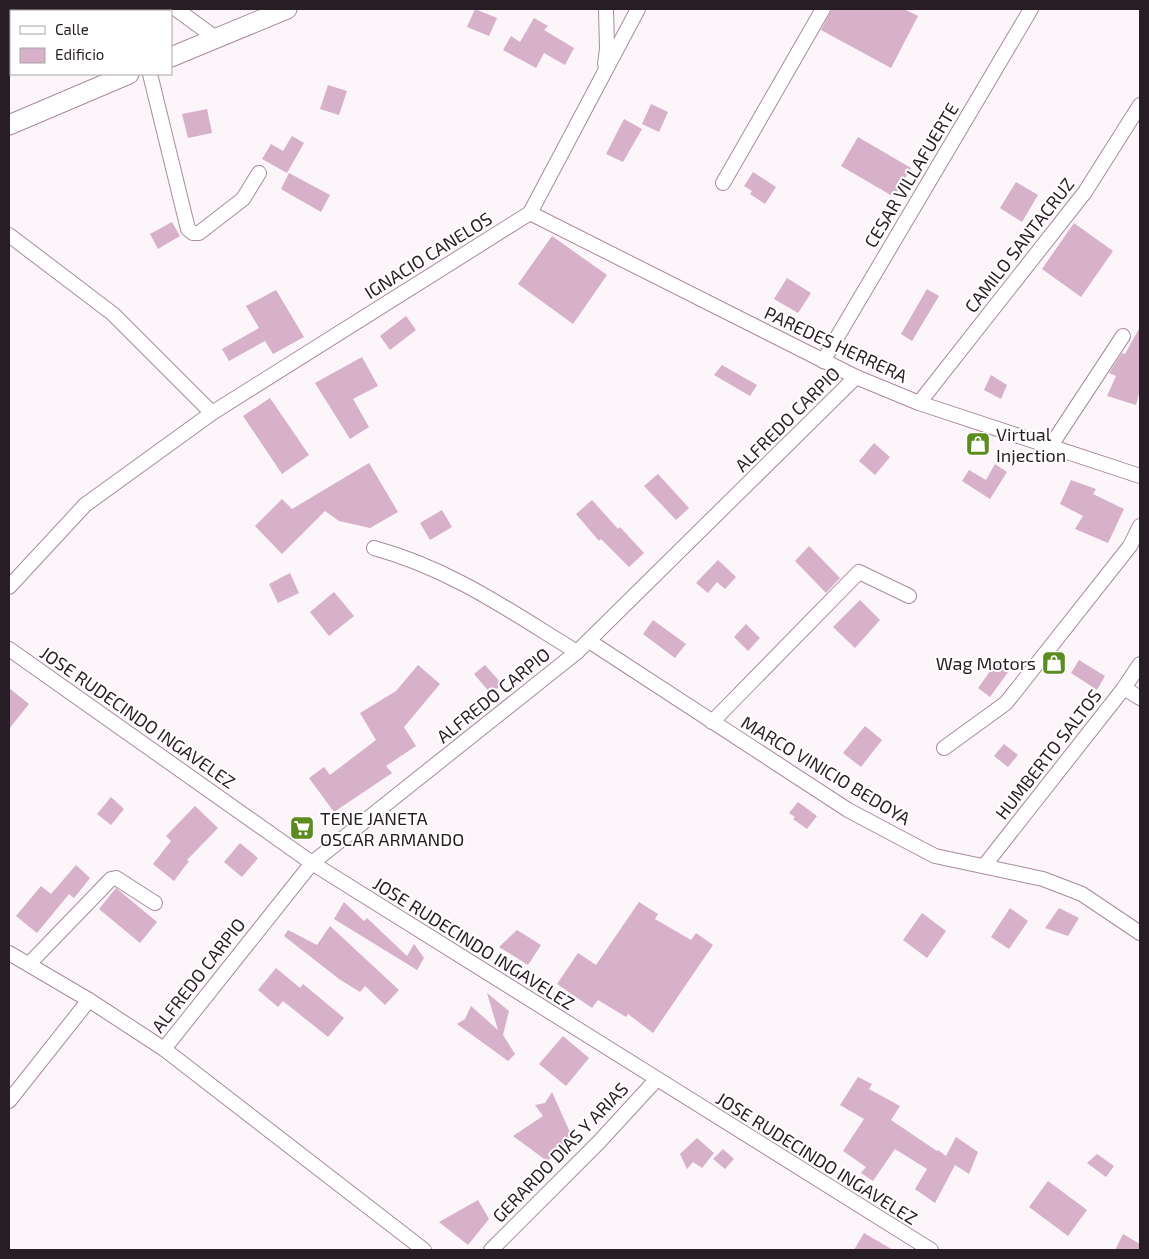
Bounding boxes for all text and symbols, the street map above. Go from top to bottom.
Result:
legend [10,10,172,75]
text: Calle [55,20,89,38]
text: Edificio [55,45,104,63]
street label: CESAR VILLAFUERTE [859,99,963,251]
street label: CAMILO SANTACRUZ [960,173,1078,317]
street label: IGNACIO CANELOS [360,207,496,303]
street label: PAREDES HERRERA [761,301,912,387]
street label: ALFREDO CARPIO [730,362,844,476]
place label: Virtual Injection [996,423,1066,466]
shop icon: Virtual Injection [965,431,991,457]
street label: JOSE RUDECINDO INGAVELEZ [36,641,240,793]
street label: ALFREDO CARPIO [432,643,554,747]
shop icon: Wag Motors [1041,650,1067,676]
place label: Wag Motors [936,652,1036,674]
street label: HUMBERTO SALTOS [990,684,1106,824]
street label: MARCO VINICIO BEDOYA [737,711,915,830]
place label: TENE JANETA OSCAR ARMANDO [320,807,464,850]
supermarket icon: TENE JANETA OSCAR ARMANDO [289,815,315,841]
street label: JOSE RUDECINDO INGAVELEZ [369,872,579,1014]
street label: ALFREDO CARPIO [146,913,250,1037]
street label: GERARDO DIAS Y ARIAS [487,1077,633,1227]
street label: JOSE RUDECINDO INGAVELEZ [712,1087,922,1229]

